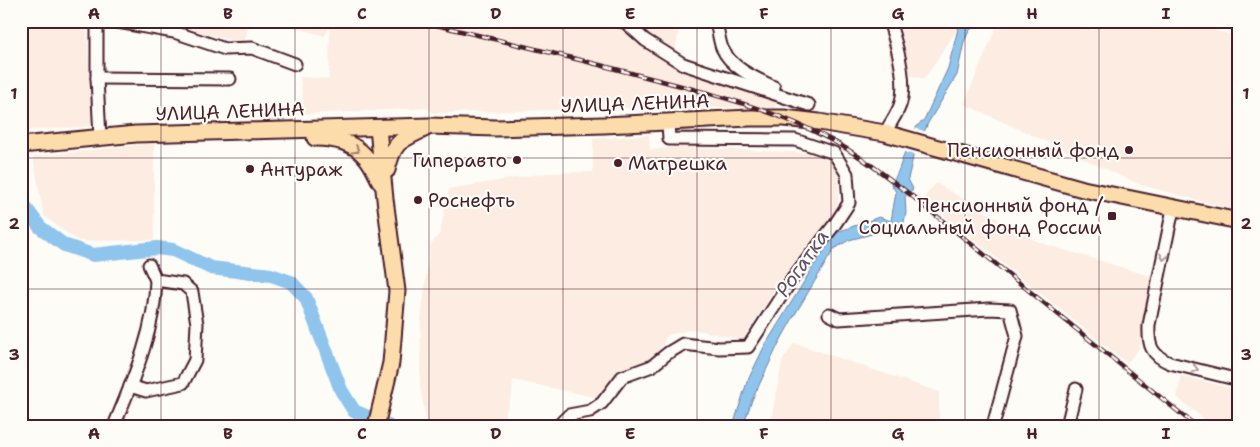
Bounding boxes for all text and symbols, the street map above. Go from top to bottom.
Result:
text: A [88,3,100,24]
text: B [223,3,233,24]
text: C [357,3,367,24]
text: D [490,3,502,24]
text: E [625,3,635,24]
text: F [759,3,769,24]
text: G [892,3,905,24]
text: H [1026,3,1038,24]
text: I [1162,3,1171,24]
text: 1 [10,83,18,104]
text: 1 [1242,83,1250,104]
street label: УЛИЦА ЛЕНИНА [560,88,710,119]
street label: УЛИЦА ЛЕНИНА [155,96,305,127]
place label: Пенсионный фонд [947,138,1119,163]
one-way arrow [351,143,360,153]
marker: Пенсионный фонд [1123,144,1135,156]
place label: Гиперавто [412,148,507,173]
place label: Матрешка [628,151,727,176]
marker: Гиперавто [511,154,523,166]
place label: Антураж [260,157,342,182]
marker: Матрешка [612,157,624,169]
marker: Антураж [244,163,256,175]
place label: Роснефть [428,188,515,213]
place label: Пенсионный фонд / Социальный фонд России [858,193,1104,240]
marker: Роснефть [412,194,424,206]
marker: Пенсионный фонд / Социальный фонд России [1106,210,1118,222]
text: 2 [8,213,20,234]
text: 2 [1240,213,1252,234]
water label: Рогатка [769,224,835,302]
one-way arrow [1159,252,1169,261]
text: 3 [8,344,20,365]
text: 3 [1240,344,1252,365]
one-way arrow [1190,363,1199,374]
text: A [88,423,100,444]
text: B [223,423,233,444]
text: C [357,423,367,444]
text: D [490,423,502,444]
text: E [625,423,635,444]
text: F [759,423,769,444]
text: G [892,423,905,444]
text: H [1026,423,1038,444]
text: I [1162,423,1171,444]

